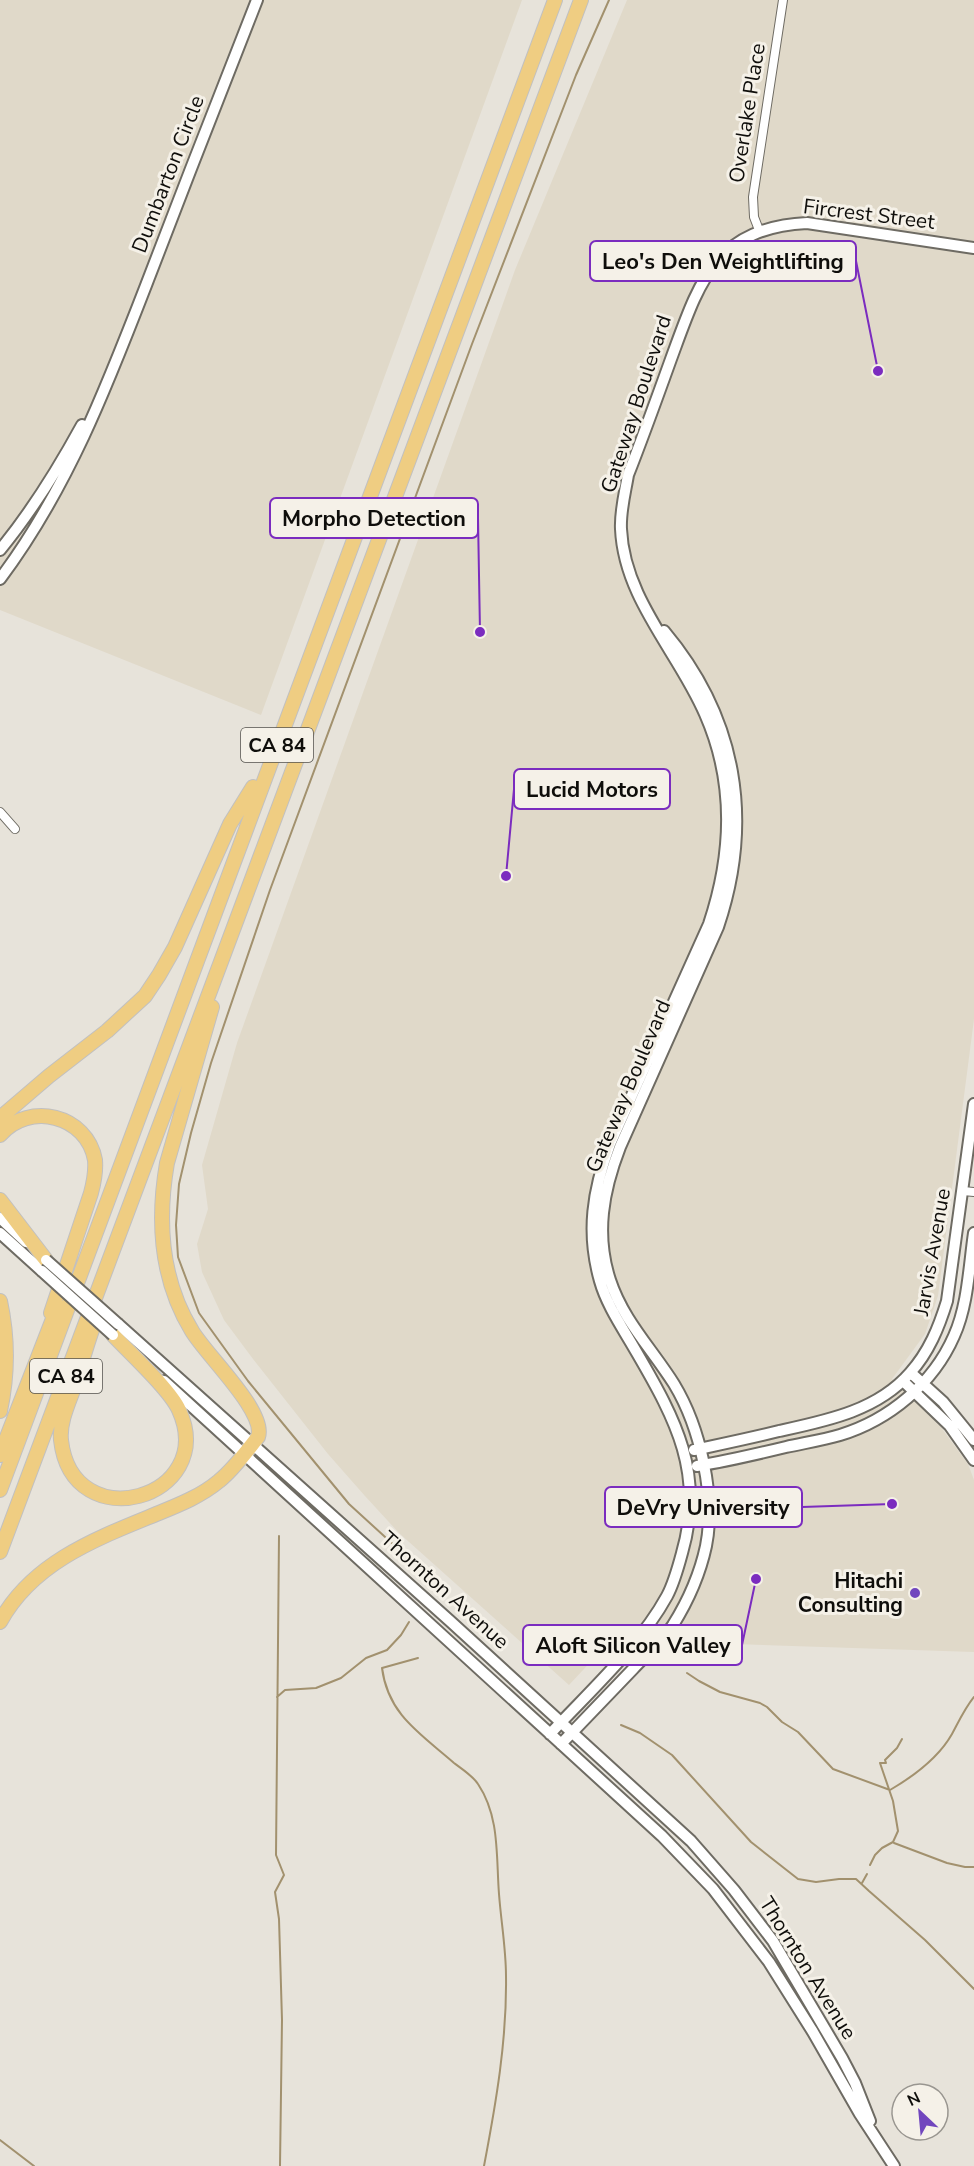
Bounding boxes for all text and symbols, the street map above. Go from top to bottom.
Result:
street label: Overlake Place [722,41,772,185]
street label: Dumbarton Circle [125,91,211,257]
street label: Fircrest Street [802,192,937,236]
callout: Leo's Den Weightlifting [590,241,856,281]
text: Leo's Den Weightlifting [602,247,844,277]
street label: Gateway Boulevard [594,311,678,497]
callout: Morpho Detection [270,498,478,538]
text: Morpho Detection [282,504,466,534]
road number: CA 84 [241,728,313,762]
callout: Lucid Motors [514,769,670,809]
text: Lucid Motors [526,775,658,805]
street label: Gateway Boulevard [579,995,677,1177]
street label: Jarvis Avenue [907,1186,957,1319]
road number: CA 84 [30,1359,102,1393]
callout: DeVry University [605,1487,802,1527]
text: DeVry University [617,1493,790,1523]
street label: Thornton Avenue [375,1525,515,1655]
place label: Hitachi Consulting [798,1567,903,1619]
marker: Hitachi Consulting [908,1586,922,1600]
callout: Aloft Silicon Valley [523,1625,742,1665]
text: Aloft Silicon Valley [535,1631,731,1661]
street label: Thornton Avenue [753,1891,863,2045]
north arrow [890,2082,950,2142]
text: N [904,2087,924,2112]

